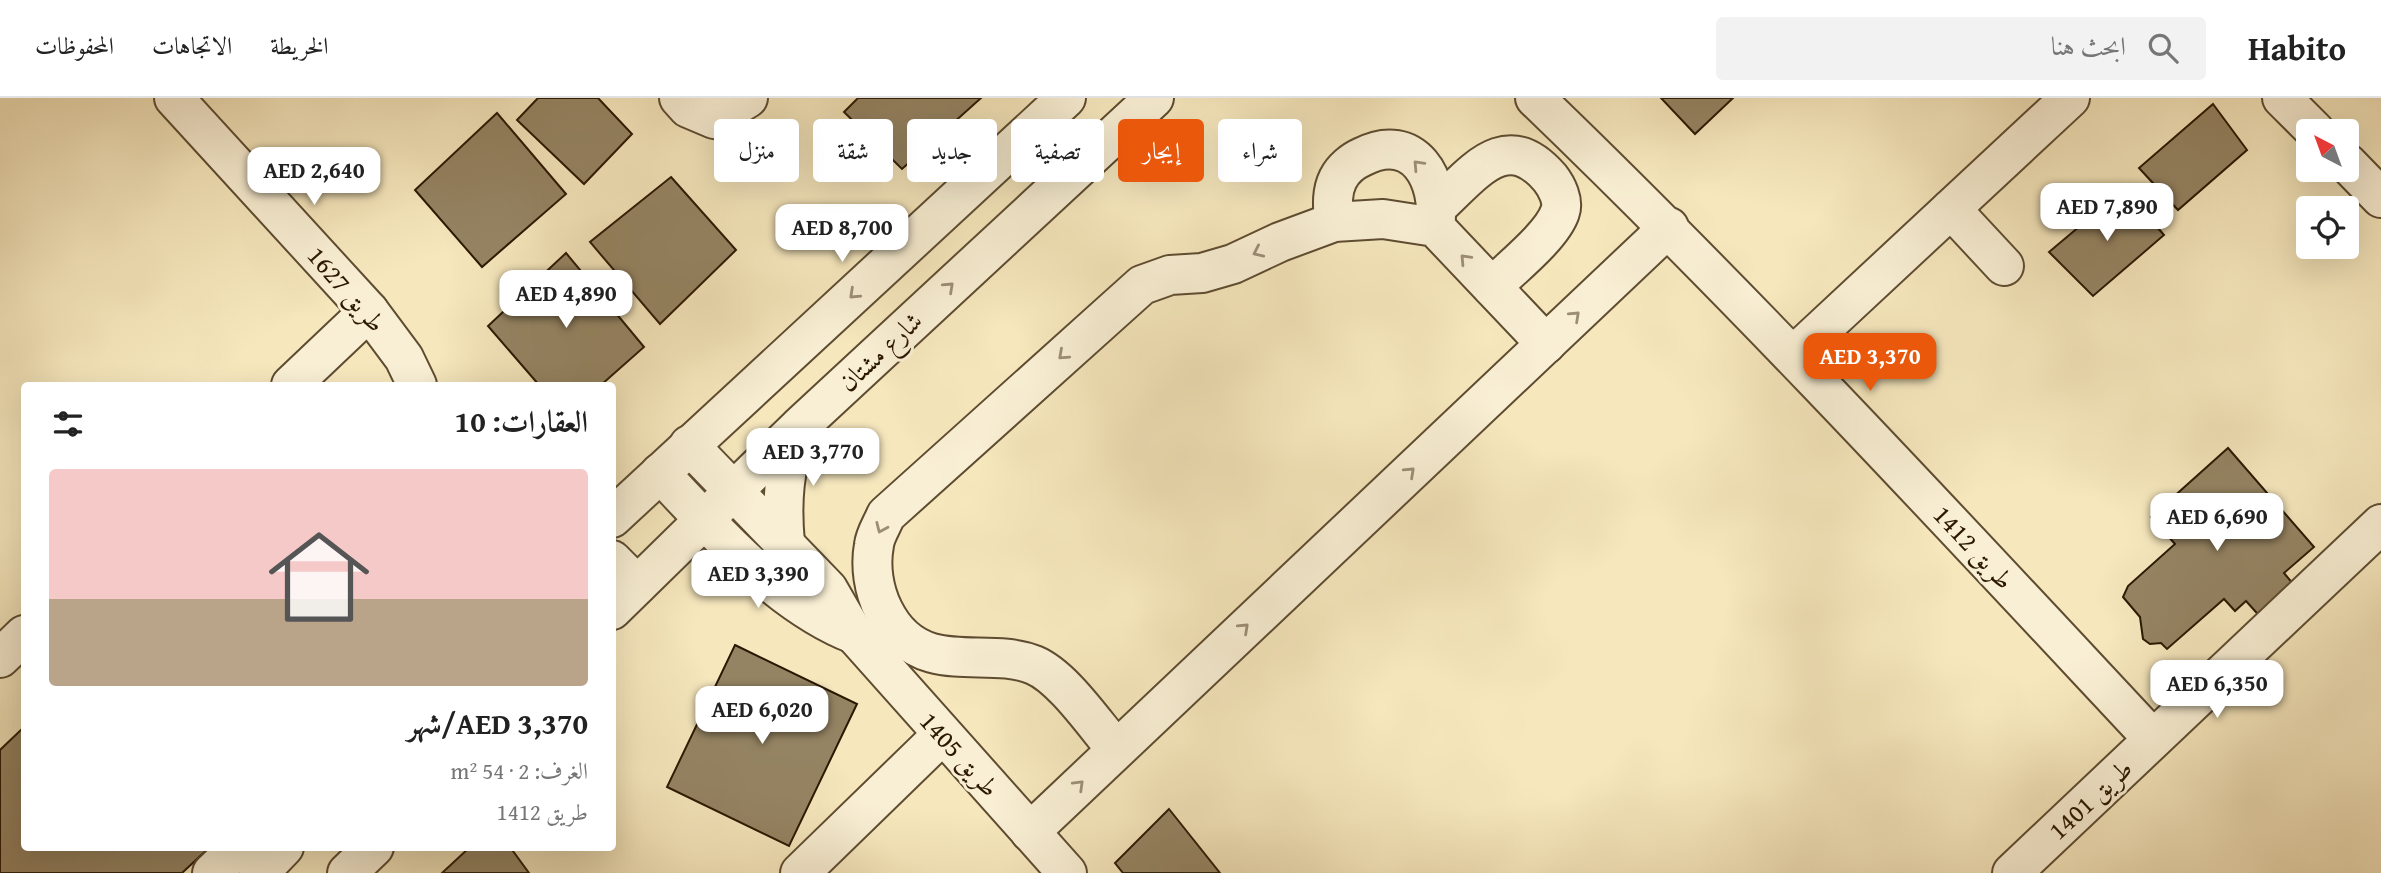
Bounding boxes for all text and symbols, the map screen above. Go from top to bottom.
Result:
search box [1716,17,2206,80]
text: Habito [2248,24,2346,72]
text: ابحث هنا [2051,26,2126,65]
text: المحفوظات [35,28,114,63]
text: الاتجاهات [152,28,232,63]
text: الخريطة [270,28,329,63]
icon: search [2144,29,2182,67]
chip: منزل [714,119,799,182]
chip: شقة [813,119,893,182]
chip: جديد [907,119,997,182]
chip: تصفية [1011,119,1104,182]
chip: إيجار [1118,119,1204,182]
chip: شراء [1218,119,1302,182]
north arrow [2296,119,2359,182]
map controls [2296,119,2359,259]
pin: AED 2,640 [234,148,394,207]
text: AED 2,640 [263,153,365,186]
one-way arrow [1414,161,1426,174]
pin: AED 7,890 [2027,184,2187,243]
text: AED 7,890 [2056,189,2158,222]
button: locate [2296,196,2359,259]
pin: AED 8,700 [762,204,922,264]
text: AED 8,700 [791,210,893,243]
street label: طريق 1627 [298,237,396,341]
one-way arrow [1253,244,1265,258]
one-way arrow [1461,254,1474,267]
pin: AED 4,890 [486,271,646,330]
text: AED 4,890 [515,276,617,309]
one-way arrow [941,283,954,296]
one-way arrow [849,285,862,298]
street label: شارع مشتان [829,302,933,403]
one-way arrow [1567,311,1580,324]
pin: AED 3,370 [1790,334,1950,393]
text: AED 3,370 [1819,339,1921,372]
one-way arrow [1058,347,1071,360]
text: العقارات: 10 [455,399,588,443]
icon: filters [49,405,87,443]
pin: AED 3,770 [733,428,893,488]
text: AED 3,770 [762,434,864,467]
one-way arrow [1402,468,1415,480]
pin: AED 6,690 [2137,494,2297,553]
street label: طريق 1412 [1924,496,2024,598]
text: AED 6,690 [2166,499,2268,532]
icon: home [256,514,382,640]
one-way arrow [875,520,889,533]
pin: AED 3,390 [678,550,838,610]
text: AED 3,390 [707,556,809,589]
one-way arrow [1236,624,1249,636]
pin: AED 6,350 [2137,660,2297,720]
text: AED 6,350 [2166,666,2268,699]
pin: AED 6,020 [682,686,842,746]
text: AED 6,020 [711,692,813,725]
text: AED 3,370/شهر [407,701,588,745]
street label: طريق 1405 [911,703,1009,805]
street label: طريق 1401 [2039,749,2141,849]
text: الغرف: 2 · 54 m² [451,754,588,787]
one-way arrow [1071,780,1084,793]
text: طريق 1412 [497,795,588,828]

